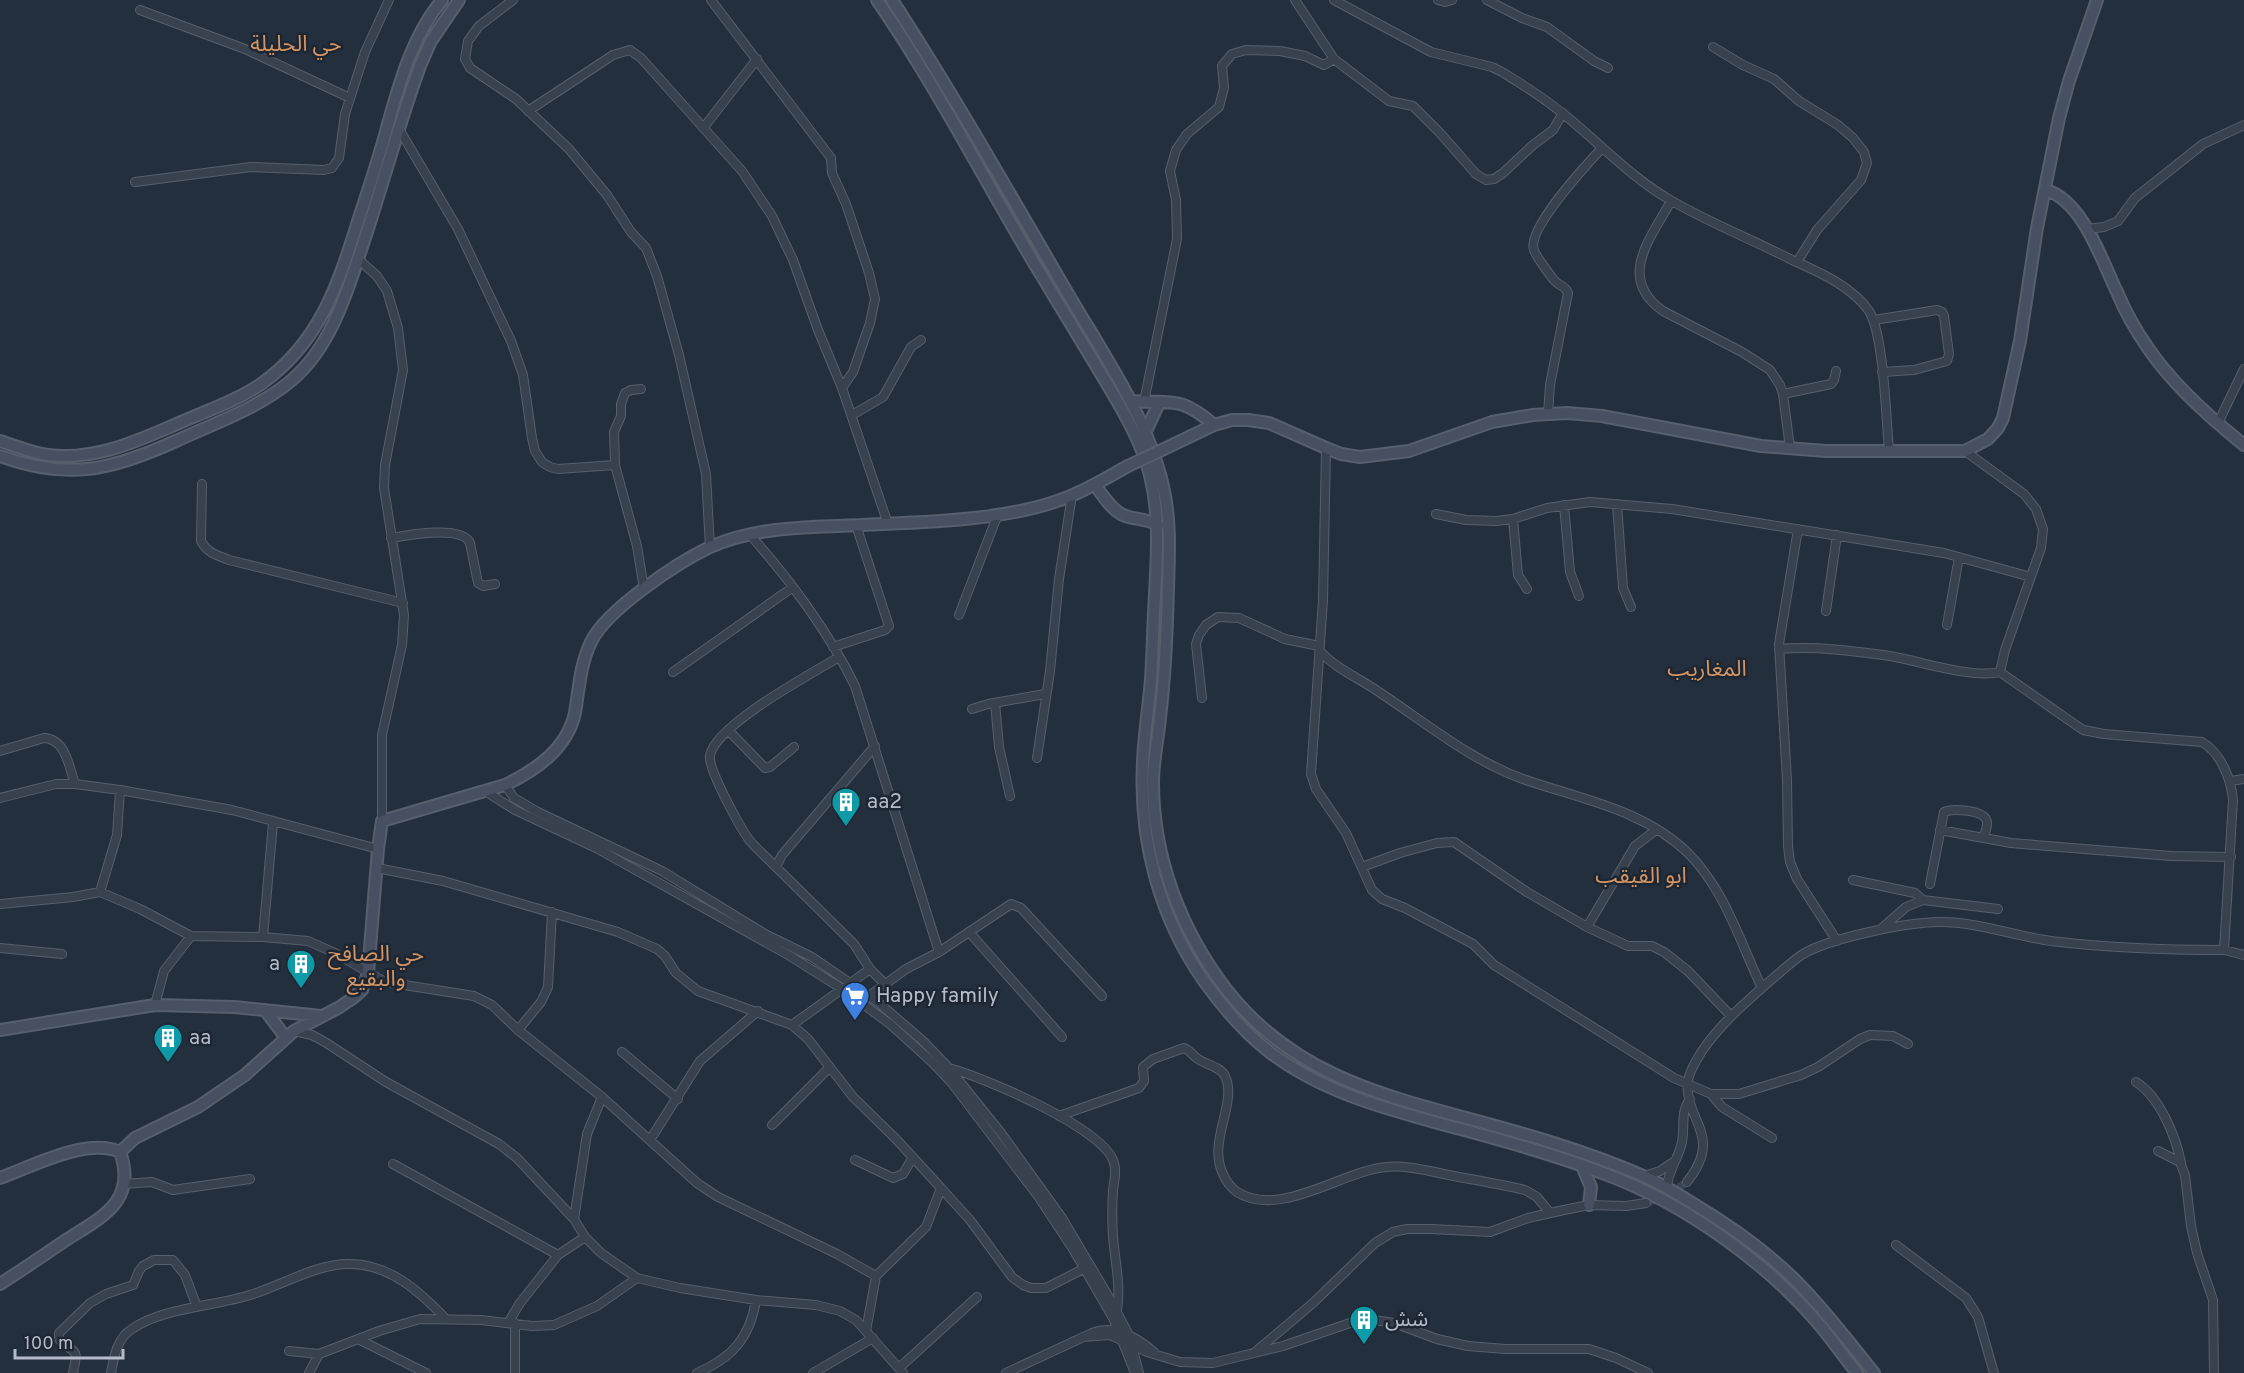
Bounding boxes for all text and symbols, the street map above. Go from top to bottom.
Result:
district label: حي الحليلة [250,32,342,60]
district label: المغاريب [1667,657,1747,684]
building icon: aa2 [830,786,862,828]
place label: aa2 [867,789,902,816]
district label: ابو القيقب [1595,864,1687,891]
district label: حي الصافح والبقيع [328,942,424,995]
building icon: a [285,948,317,990]
place label: a [269,951,280,978]
supermarket icon: Happy family [839,980,871,1022]
place label: Happy family [876,983,999,1010]
building icon: aa [152,1022,184,1064]
place label: aa [189,1025,211,1052]
building icon: شش [1348,1304,1380,1346]
place label: شش [1385,1307,1428,1334]
scale bar [15,1322,123,1360]
text: 100 m [24,1333,73,1356]

